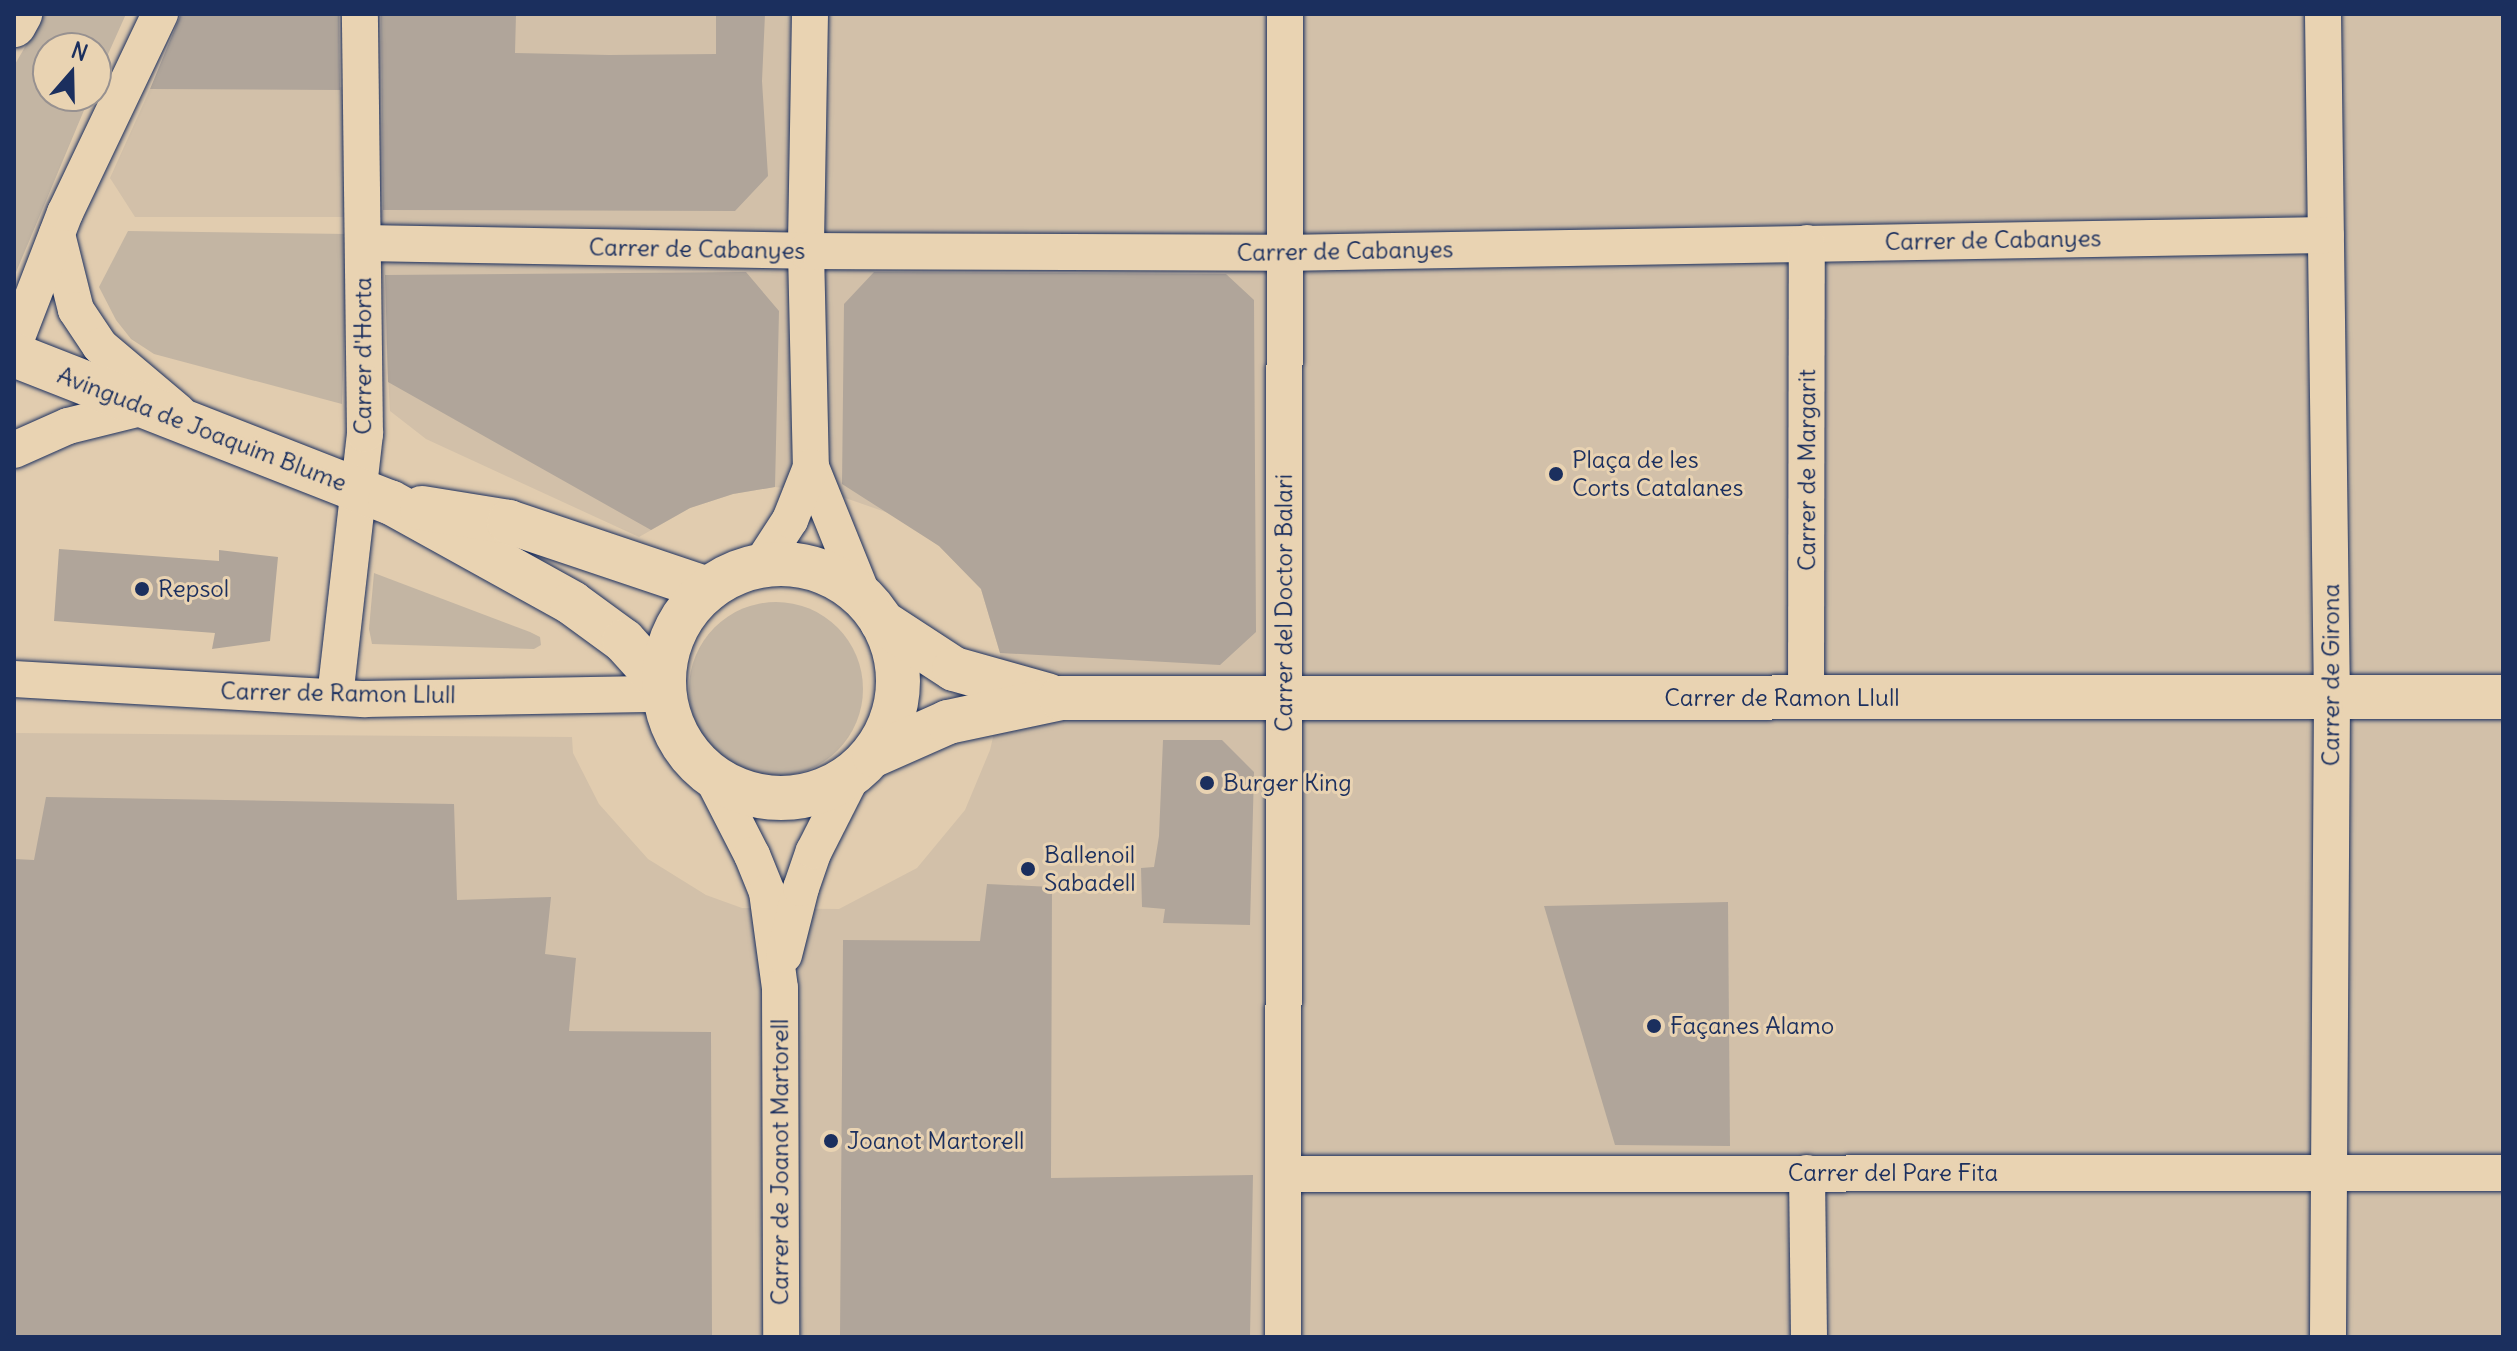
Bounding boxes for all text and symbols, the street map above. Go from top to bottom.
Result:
north arrow [32,32,112,112]
text: N [68,36,91,67]
street label: Carrer de Cabanyes [1884,224,2102,256]
street label: Carrer de Cabanyes [588,233,806,265]
street label: Carrer de Cabanyes [1236,235,1454,267]
street label: Carrer d'Horta [349,277,377,435]
street label: Avinguda de Joaquim Blume [53,360,351,498]
street label: Carrer de Margarit [1793,369,1821,571]
place label: Plaça de les Corts Catalanes [1572,446,1743,502]
marker: Plaça de les Corts Catalanes [1547,465,1565,483]
street label: Carrer del Doctor Balari [1270,474,1298,732]
place label: Repsol [158,575,229,603]
marker: Repsol [133,580,151,598]
street label: Carrer de Girona [2317,584,2345,766]
street label: Carrer de Ramon Llull [220,677,456,709]
street label: Carrer de Ramon Llull [1664,684,1900,712]
place label: Burger King [1223,769,1352,797]
marker: Burger King [1198,774,1216,792]
place label: Ballenoil Sabadell [1044,841,1136,897]
marker: Ballenoil Sabadell [1019,860,1037,878]
place label: Façanes Alamo [1670,1012,1834,1040]
marker: Façanes Alamo [1645,1017,1663,1035]
street label: Carrer de Joanot Martorell [766,1019,794,1305]
place label: Joanot Martorell [847,1127,1024,1155]
marker: Joanot Martorell [822,1132,840,1150]
street label: Carrer del Pare Fita [1788,1159,1998,1187]

